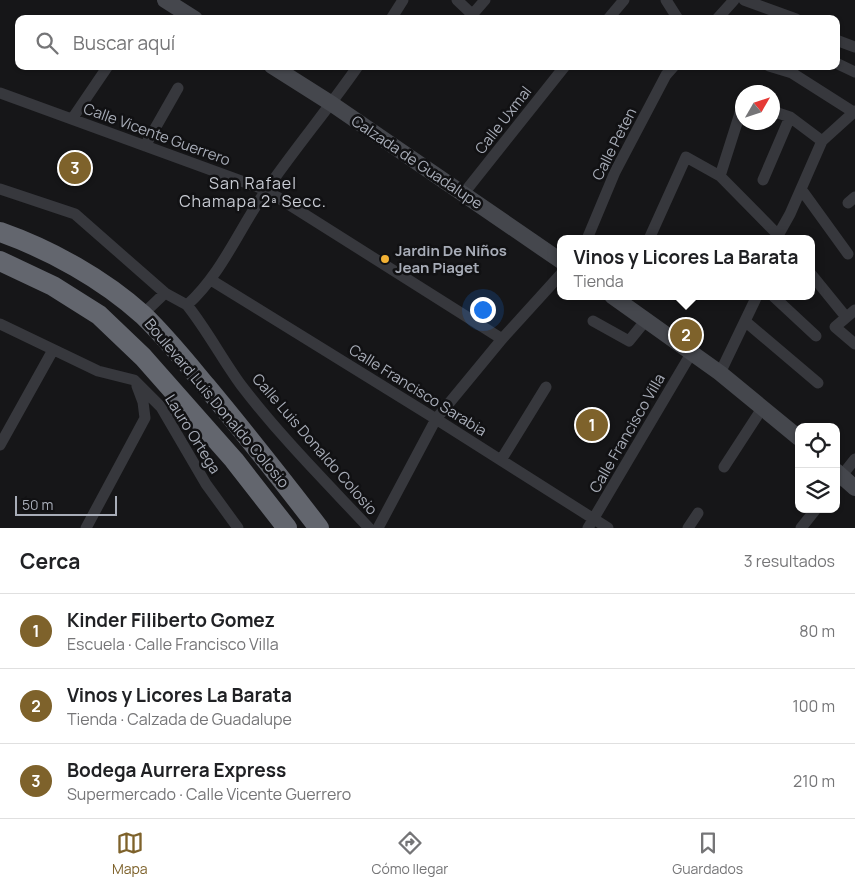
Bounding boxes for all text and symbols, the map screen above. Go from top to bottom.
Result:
search box [15,15,840,70]
icon: search [33,29,61,57]
text: Buscar aquí [73,30,175,56]
street label: Calle Uxmal [470,82,536,158]
north arrow [735,85,780,130]
street label: Calle Vicente Guerrero [81,98,233,170]
street label: Calle Peten [587,104,641,184]
street label: Calzada de Guadalupe [347,110,487,214]
pin: 3 [59,149,91,187]
district label: San Rafael Chamapa 2ª Secc. [179,172,327,212]
popup [557,235,815,300]
place label: Jardin De Niños Jean Piaget [395,240,507,278]
text: Vinos y Licores La Barata [574,244,798,270]
marker: Jardin De Niños Jean Piaget [379,253,391,265]
text: Tienda [574,270,624,292]
your location [470,297,496,323]
street label: Boulevard Luis Donaldo Colosio [140,314,294,492]
pin: 2 [670,316,702,354]
street label: Calle Francisco Sarabia [345,339,491,441]
street label: Calle Luis Donaldo Colosio [248,369,383,519]
street label: Calle Francisco Villa [584,369,670,497]
street label: Lauro Ortega [160,390,226,478]
pin: 1 [576,406,608,444]
map controls [795,423,840,513]
button: locate [795,423,840,468]
button: layers [795,468,840,513]
scale bar [15,493,118,516]
text: 50 m [22,495,53,514]
text: Cerca [20,547,80,575]
text: 3 resultados [744,550,835,572]
text: Kinder Filiberto Gomez [67,607,275,633]
text: 1 [32,620,40,642]
text: 80 m [799,620,835,642]
text: Escuela · Calle Francisco Villa [67,633,279,655]
text: Vinos y Licores La Barata [67,682,292,708]
text: 2 [31,695,41,717]
text: 100 m [792,695,835,717]
text: Tienda · Calzada de Guadalupe [67,708,292,730]
text: Bodega Aurrera Express [67,757,286,783]
text: 3 [31,770,41,792]
text: 210 m [793,770,835,792]
text: Supermercado · Calle Vicente Guerrero [67,783,351,805]
tab: Mapa [112,829,148,878]
tab: Cómo llegar [371,829,448,878]
tab: Guardados [672,829,743,878]

